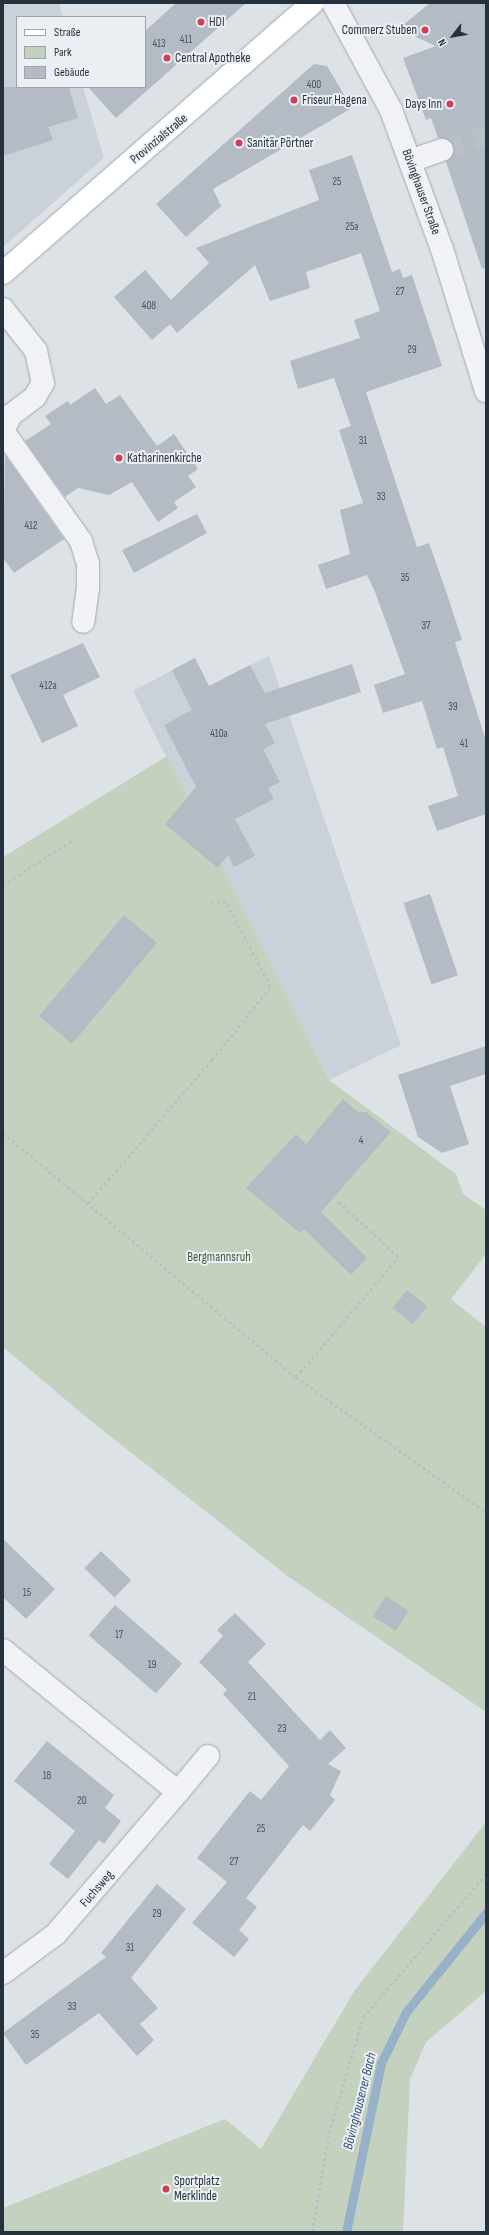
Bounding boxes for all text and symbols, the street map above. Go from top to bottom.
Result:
place label: HDI [209,14,225,30]
legend [16,16,146,88]
north arrow [433,16,473,56]
marker: HDI [196,17,206,27]
place label: Commerz Stuben [342,22,417,38]
text: Straße [54,25,81,40]
marker: Commerz Stuben [420,25,430,35]
house number: 411 [180,33,192,47]
house number: 413 [152,37,166,51]
text: N [435,37,449,48]
text: Park [54,45,72,60]
place label: Central Apotheke [175,50,250,66]
marker: Central Apotheke [162,53,172,63]
text: Gebäude [54,65,89,80]
house number: 400 [307,78,321,92]
place label: Friseur Hagena [302,92,367,108]
marker: Friseur Hagena [289,95,299,105]
place label: Days Inn [405,96,442,112]
marker: Days Inn [445,99,455,109]
street label: Provinzialstraße [127,111,191,167]
place label: Sanitär Pörtner [247,135,314,151]
marker: Sanitär Pörtner [234,138,244,148]
street label: Bövinghauser Straße [398,147,444,237]
house number: 25 [333,175,341,189]
house number: 25a [345,220,359,234]
house number: 27 [396,285,404,299]
house number: 408 [142,299,156,313]
house number: 29 [407,343,417,357]
house number: 31 [359,434,367,448]
place label: Katharinenkirche [127,450,202,466]
marker: Katharinenkirche [114,453,124,463]
house number: 33 [376,490,386,504]
house number: 412 [24,519,38,533]
house number: 35 [400,571,410,585]
house number: 37 [421,619,431,633]
house number: 412a [39,679,57,693]
house number: 39 [448,700,458,714]
house number: 410a [210,727,228,741]
house number: 41 [460,737,468,751]
house number: 4 [359,1134,363,1148]
park label: Bergmannsruh [187,1249,251,1265]
house number: 15 [23,1586,31,1600]
house number: 17 [115,1628,123,1642]
house number: 19 [148,1658,156,1672]
house number: 21 [248,1690,256,1704]
house number: 23 [277,1722,287,1736]
house number: 18 [43,1769,51,1783]
house number: 20 [77,1794,87,1808]
house number: 25 [257,1822,265,1836]
house number: 27 [230,1855,238,1869]
street label: Fuchsweg [77,1867,117,1911]
house number: 29 [152,1907,162,1921]
house number: 31 [126,1941,134,1955]
house number: 33 [67,2000,77,2014]
house number: 35 [30,2028,40,2042]
water label: Bövinghausener Bach [340,2051,380,2151]
place label: Sportplatz Merklinde [174,2174,220,2205]
marker: Sportplatz Merklinde [161,2184,171,2194]

